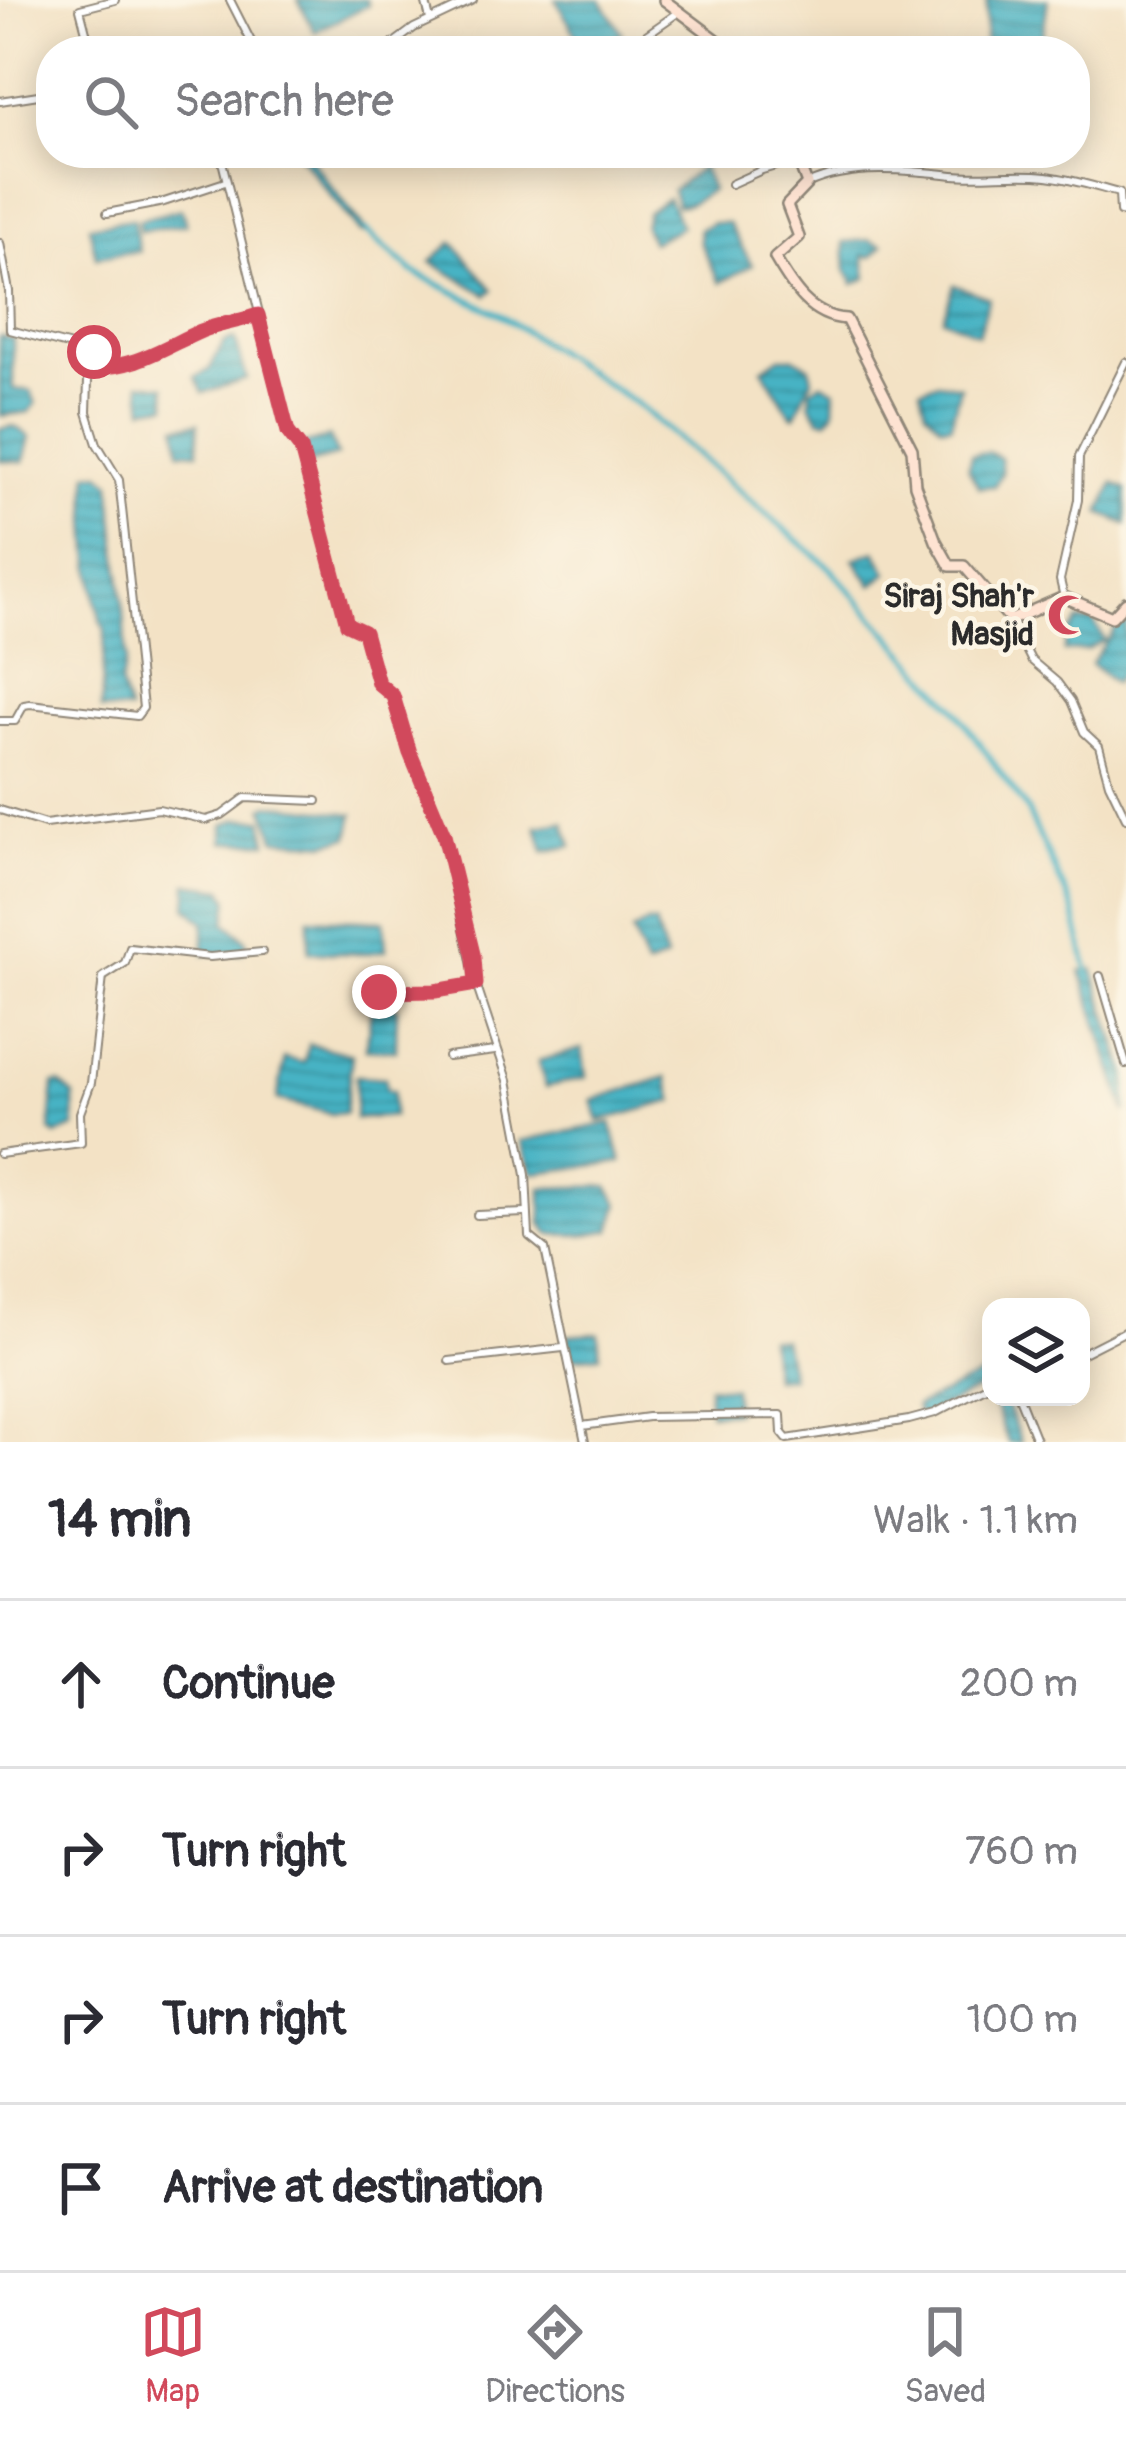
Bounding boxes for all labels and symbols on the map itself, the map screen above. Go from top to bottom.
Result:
route start [67,325,121,379]
place label: Siraj Shah'r Masjid [883,576,1034,655]
mosque icon: Siraj Shah'r Masjid [1045,592,1091,638]
route end [352,965,406,1019]

